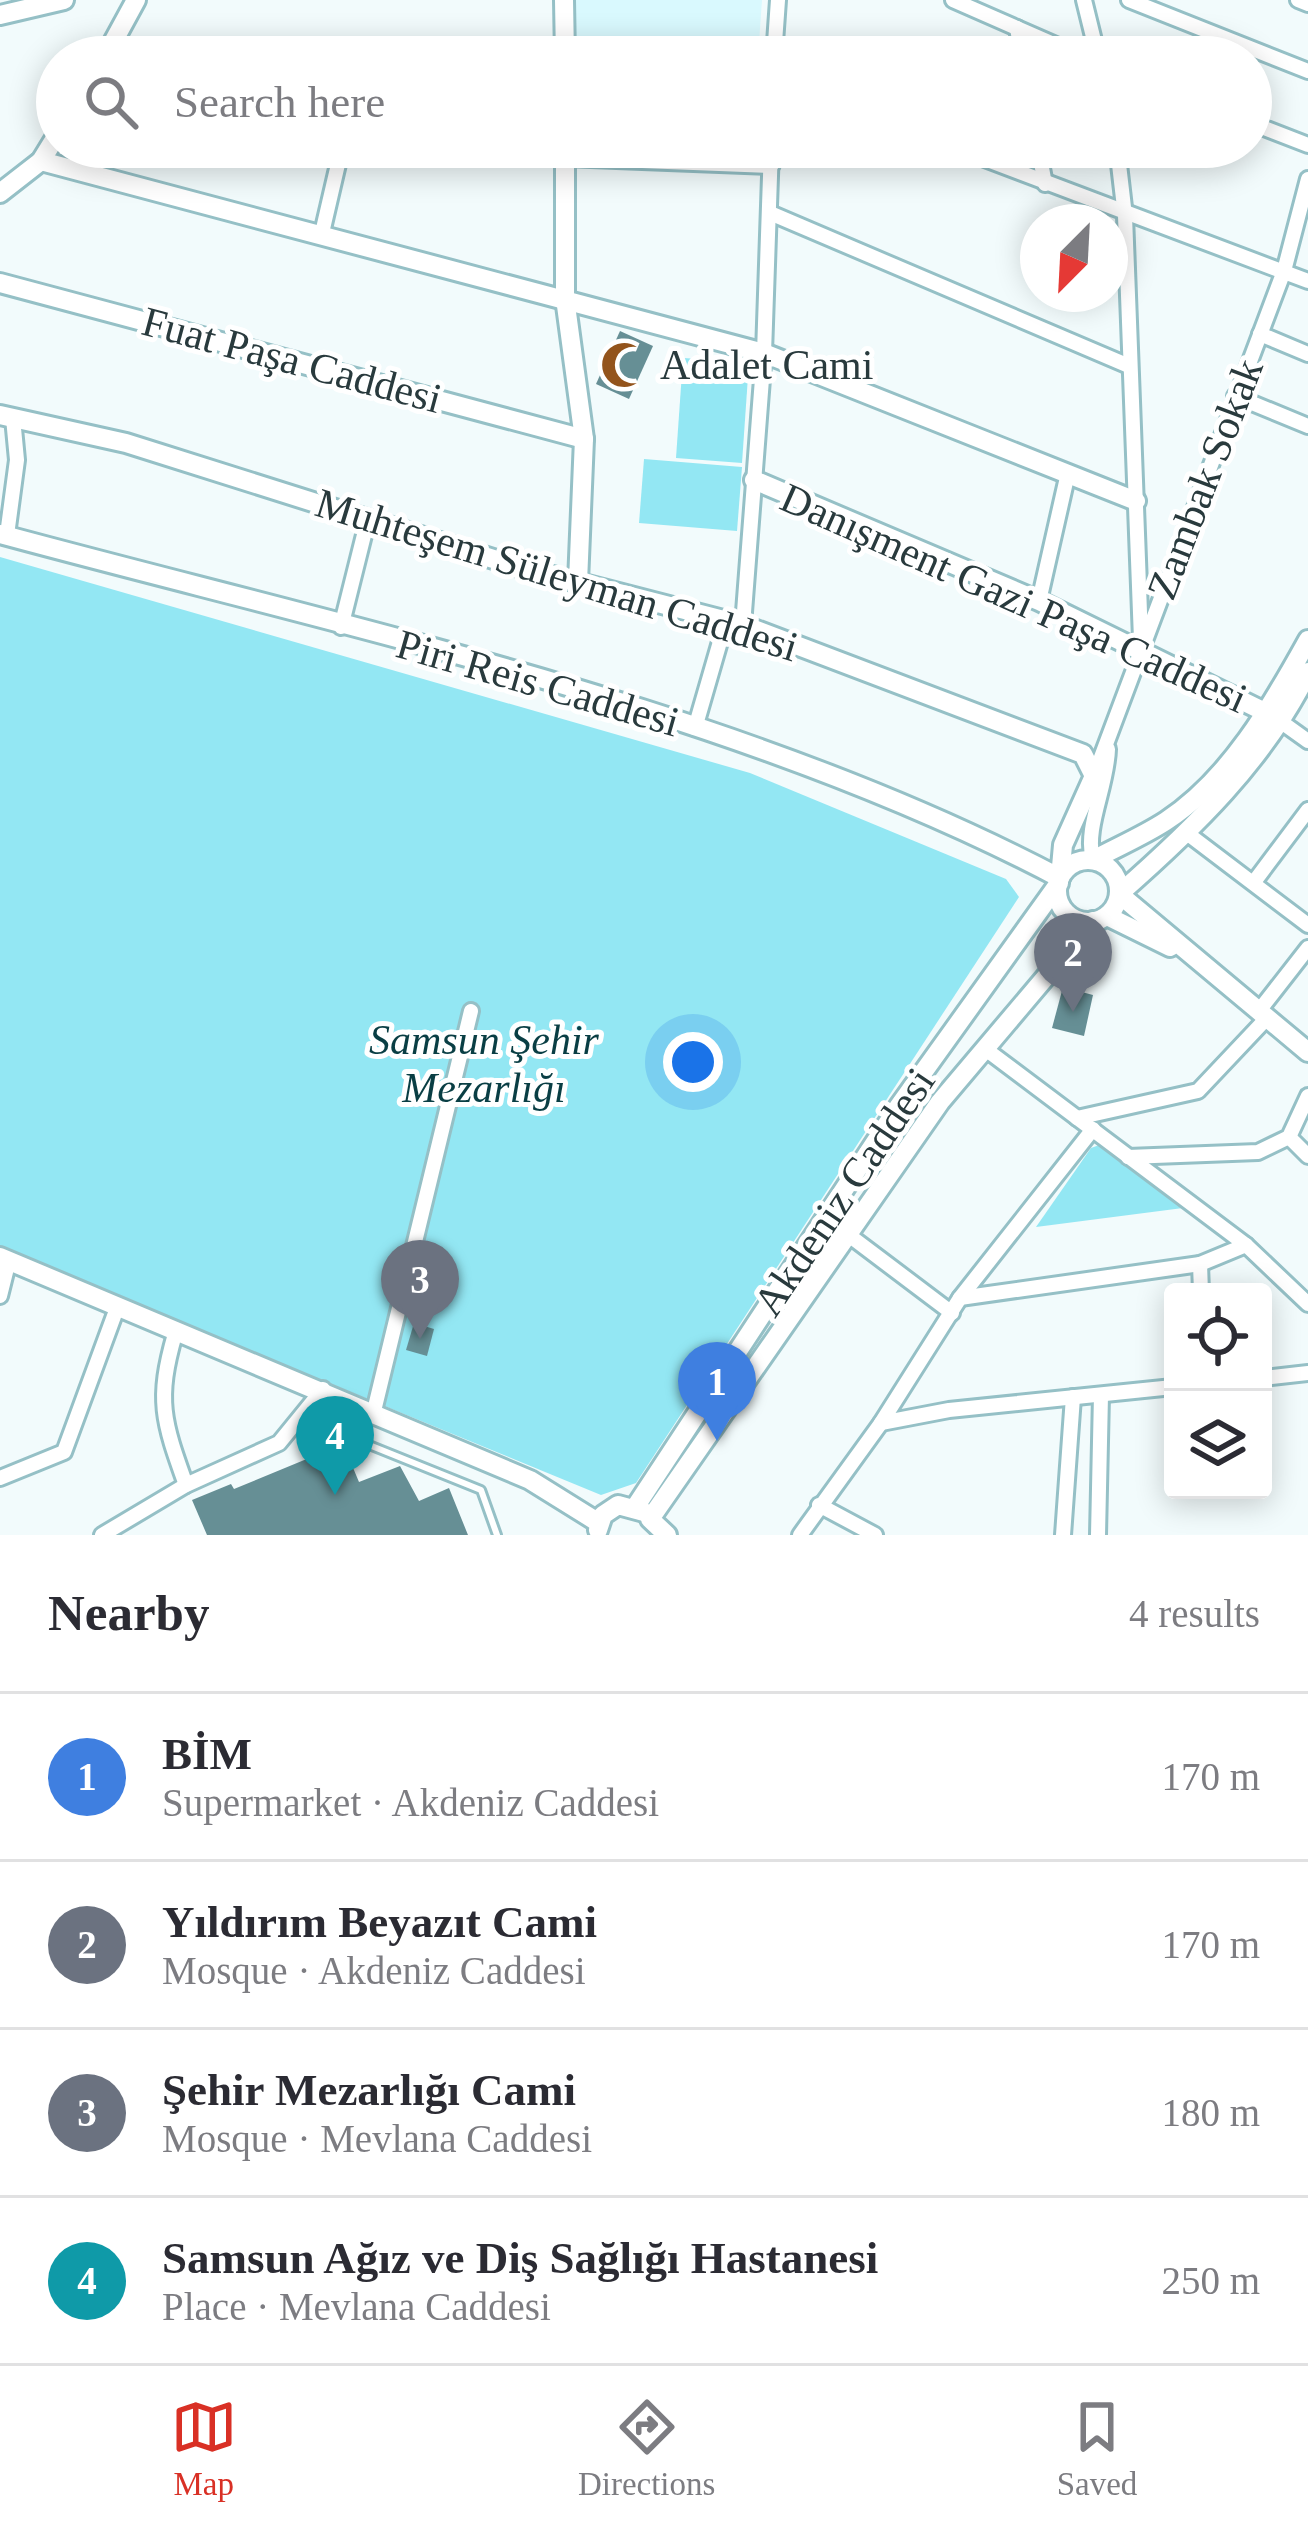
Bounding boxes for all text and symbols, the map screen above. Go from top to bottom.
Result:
search box [36,36,1272,168]
icon: search [78,69,144,135]
text: Search here [174,77,385,127]
north arrow [1020,204,1128,312]
street label: Fuat Paşa Caddesi [137,298,447,422]
mosque icon: Adalet Cami [599,340,649,390]
place label: Adalet Cami [660,342,873,388]
street label: Zambak Sokak [1138,353,1272,605]
street label: Danışment Gazi Paşa Caddesi [774,474,1254,722]
street label: Muhteşem Süleyman Caddesi [310,480,804,670]
street label: Piri Reis Caddesi [391,621,685,745]
pin: 2 [1034,913,1112,1012]
park label: Samsun Şehir Mezarlığı [369,1017,600,1111]
your location [663,1032,723,1092]
street label: Akdeniz Caddesi [744,1060,944,1324]
pin: 3 [381,1240,459,1339]
map controls [1164,1283,1272,1499]
button: locate [1164,1283,1272,1391]
pin: 1 [678,1342,756,1441]
button: layers [1164,1391,1272,1499]
pin: 4 [296,1396,374,1495]
text: Nearby [48,1585,209,1641]
text: 4 results [1129,1592,1260,1635]
text: BİM [162,1729,252,1779]
text: 1 [77,1755,97,1798]
text: 170 m [1161,1755,1260,1798]
text: Supermarket · Akdeniz Caddesi [162,1781,659,1824]
text: Yıldırım Beyazıt Cami [162,1897,597,1947]
text: 2 [77,1923,97,1966]
text: 170 m [1161,1923,1260,1966]
text: Mosque · Akdeniz Caddesi [162,1949,586,1992]
text: Şehir Mezarlığı Cami [162,2065,576,2115]
text: 3 [77,2091,97,2134]
text: 180 m [1161,2091,1260,2134]
text: Mosque · Mevlana Caddesi [162,2117,592,2160]
text: Samsun Ağız ve Diş Sağlığı Hastanesi [162,2233,878,2283]
text: 4 [77,2259,97,2302]
text: 250 m [1161,2259,1260,2302]
text: Place · Mevlana Caddesi [162,2285,551,2328]
tab: Map [171,2394,237,2503]
tab: Directions [578,2394,715,2503]
tab: Saved [1057,2394,1137,2503]

